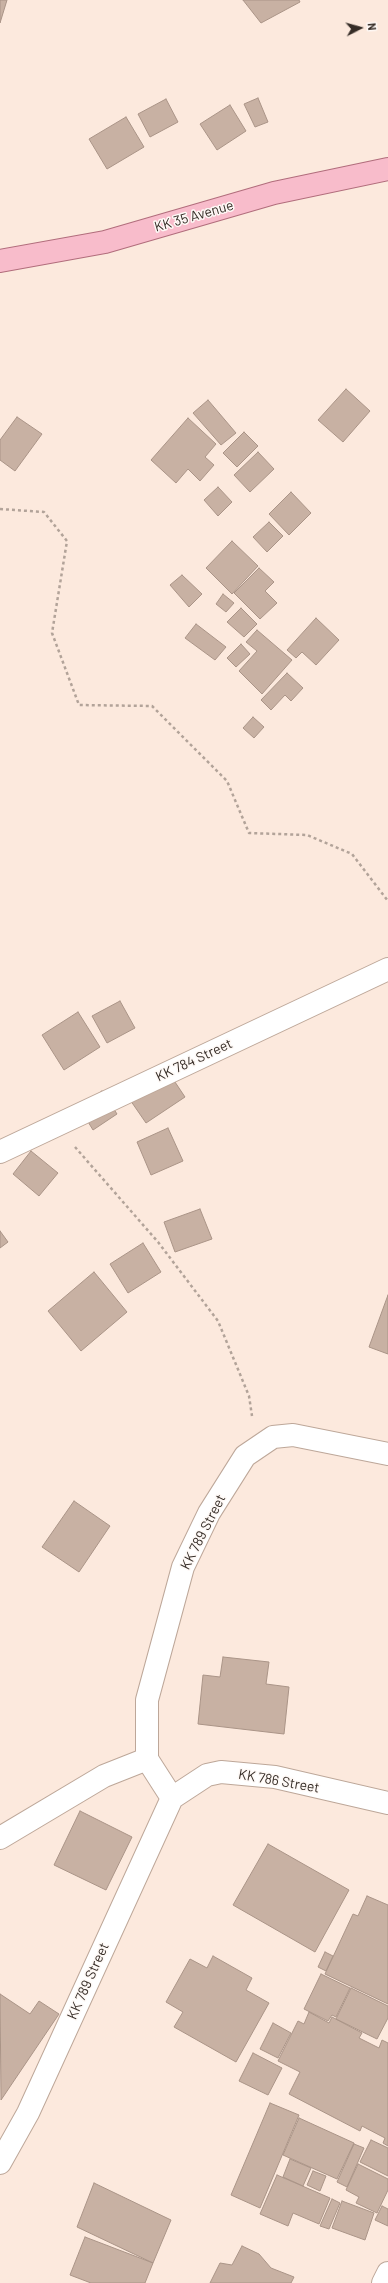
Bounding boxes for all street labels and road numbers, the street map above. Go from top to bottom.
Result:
street label: KK 35 Avenue [152,197,236,235]
street label: KK 784 Street [153,1035,235,1085]
street label: KK 789 Street [177,1492,229,1572]
street label: KK 786 Street [237,1766,321,1796]
street label: KK 789 Street [64,1940,112,2022]

